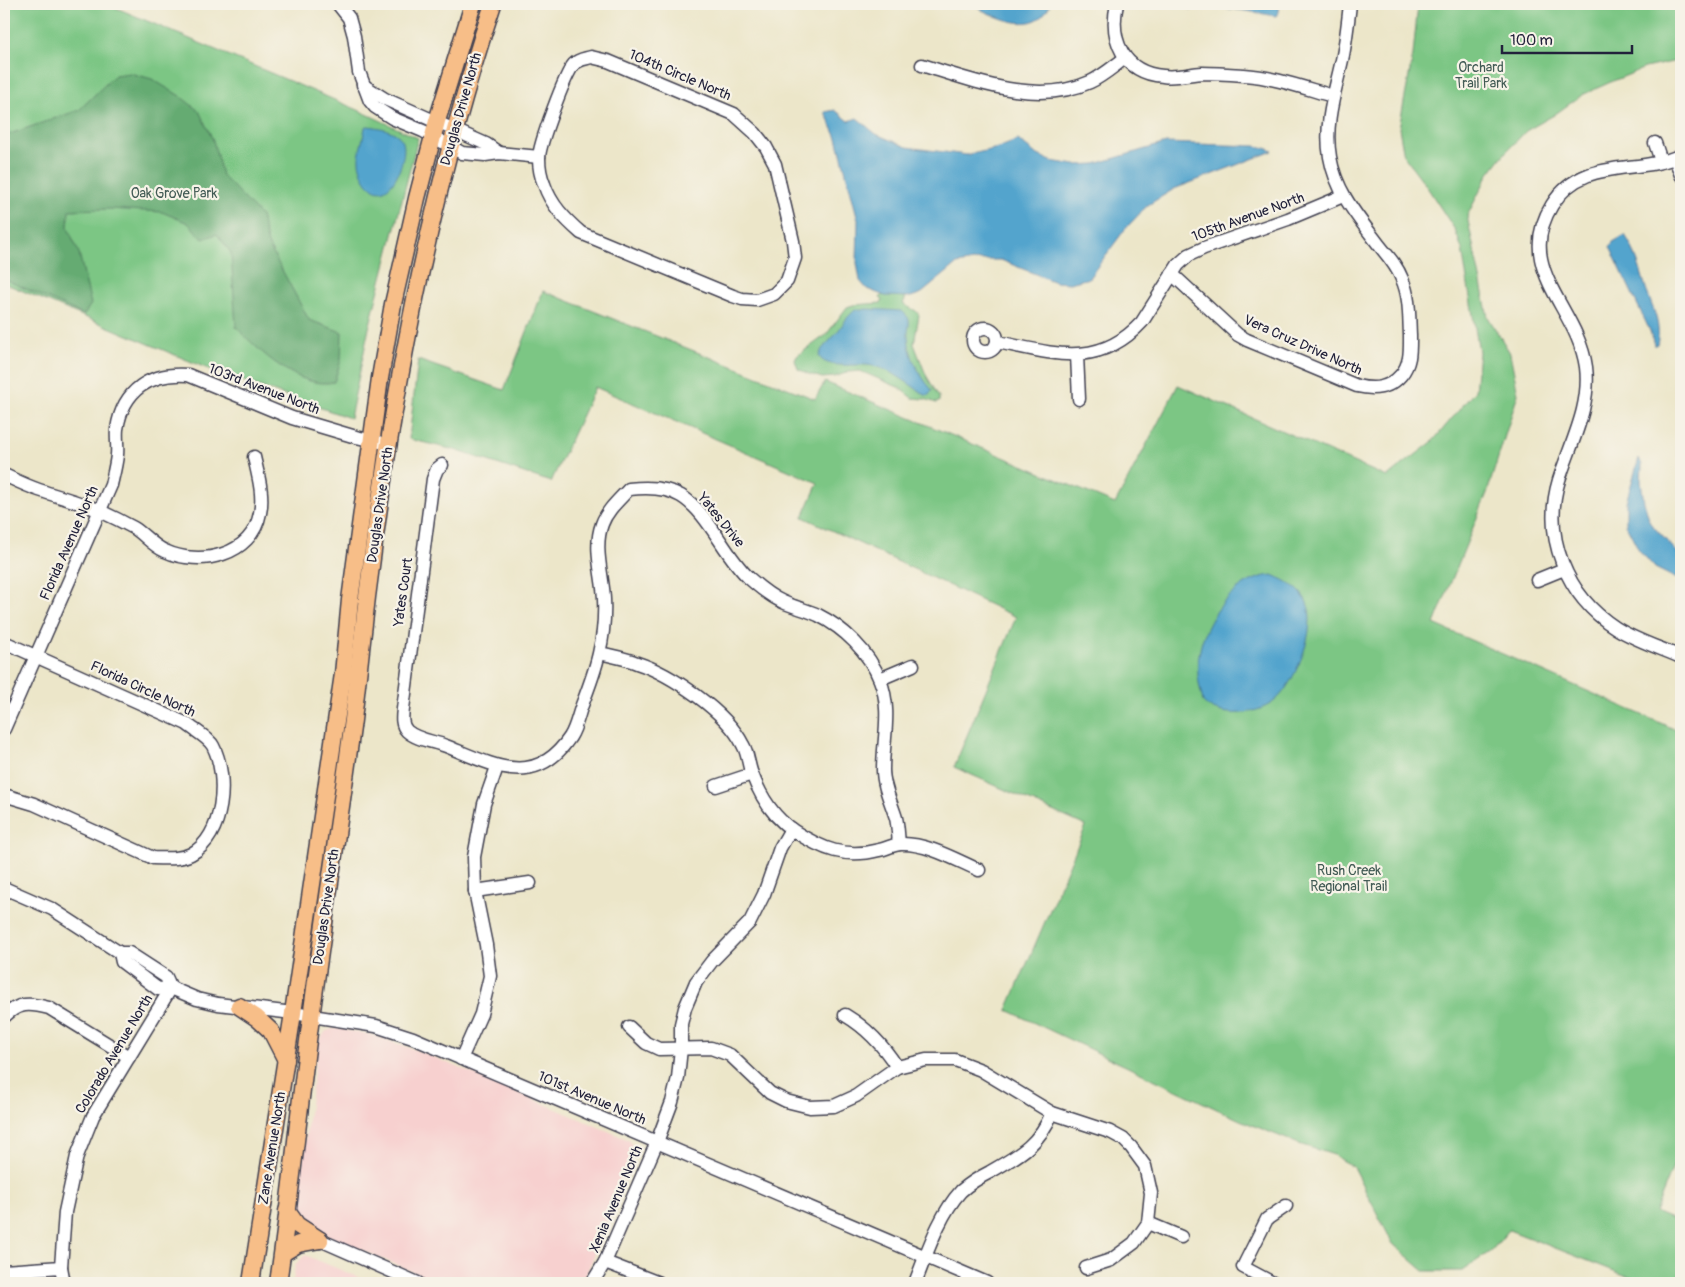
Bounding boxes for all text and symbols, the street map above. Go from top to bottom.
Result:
scale bar [1502,22,1632,54]
text: 100 m [1510,31,1553,50]
street label: 104th Circle North [626,46,734,104]
street label: Douglas Drive North [437,51,485,167]
park label: Orchard Trail Park [1455,59,1507,92]
park label: Oak Grove Park [131,185,217,202]
street label: 105th Avenue North [1190,189,1306,245]
street label: Vera Cruz Drive North [1241,311,1365,379]
street label: 103rd Avenue North [206,360,322,418]
street label: Douglas Drive North [363,446,397,564]
street label: Florida Avenue North [36,483,102,603]
street label: Yates Drive [693,488,748,551]
street label: Yates Court [390,556,416,629]
street label: Florida Circle North [88,657,198,721]
street label: Douglas Drive North [309,848,343,966]
park label: Rush Creek Regional Trail [1310,862,1388,895]
street label: Colorado Avenue North [72,991,156,1117]
street label: 101st Avenue North [535,1068,649,1128]
street label: Zane Avenue North [255,1090,289,1206]
street label: Xenia Avenue North [586,1143,646,1255]

